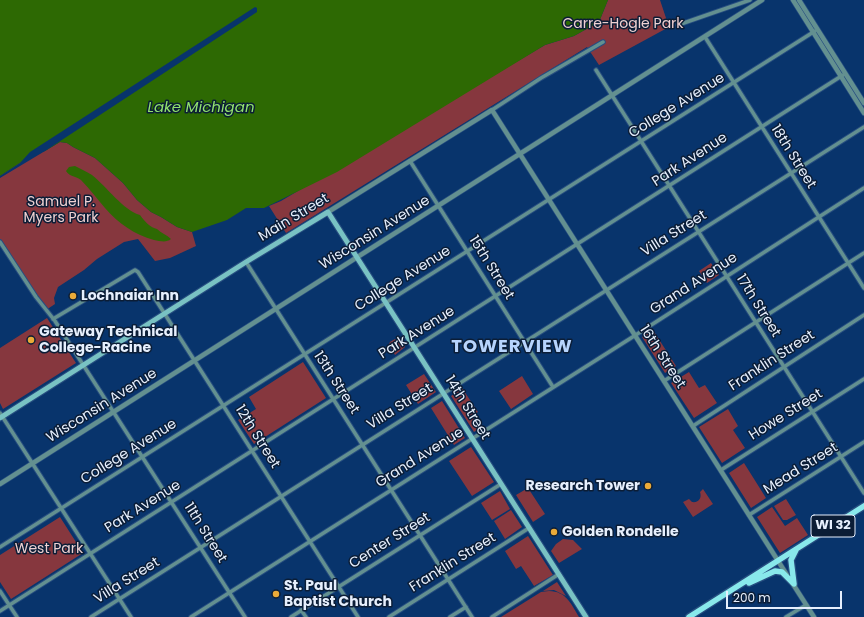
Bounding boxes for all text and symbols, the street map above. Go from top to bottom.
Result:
park label: Carre-Hogle Park [562,16,684,32]
street label: College Avenue [626,70,728,142]
water label: Lake Michigan [148,99,254,117]
street label: 18th Street [767,122,819,192]
street label: Park Avenue [649,129,731,191]
street label: Main Street [256,191,332,245]
street label: Wisconsin Avenue [317,192,433,274]
park label: Samuel P. Myers Park [24,194,98,226]
street label: Villa Street [638,207,710,261]
street label: 15th Street [465,233,517,303]
street label: College Avenue [352,243,454,315]
street label: Grand Avenue [647,250,741,318]
street label: 17th Street [732,271,784,341]
place label: Lochnaiar Inn [81,288,179,304]
marker: Lochnaiar Inn [68,291,78,301]
street label: Park Avenue [376,303,458,363]
street label: 16th Street [635,322,689,392]
place label: Gateway Technical College-Racine [39,324,177,356]
street label: Franklin Street [726,327,818,395]
marker: Gateway Technical College-Racine [26,335,36,345]
district label: TOWERVIEW [451,336,573,358]
street label: 13th Street [309,348,363,418]
street label: Wisconsin Avenue [44,365,160,447]
street label: 14th Street [441,373,493,443]
street label: Villa Street [364,380,436,434]
street label: Howe Street [746,386,826,444]
street label: 12th Street [231,402,283,472]
street label: College Avenue [78,416,180,488]
street label: Grand Avenue [373,424,467,492]
street label: Mead Street [761,440,841,498]
street label: Park Avenue [102,477,184,537]
place label: Research Tower [526,478,640,494]
marker: Research Tower [643,481,653,491]
street label: 11th Street [180,500,230,566]
street label: Center Street [346,509,434,573]
road number: WI 32 [811,515,855,537]
place label: Golden Rondelle [562,524,679,540]
marker: Golden Rondelle [549,527,559,537]
street label: Franklin Street [407,530,499,596]
park label: West Park [15,541,83,557]
street label: Villa Street [91,554,163,608]
place label: St. Paul Baptist Church [284,578,392,610]
scale bar [728,583,844,609]
marker: St. Paul Baptist Church [271,589,281,599]
text: 200 m [733,589,771,606]

